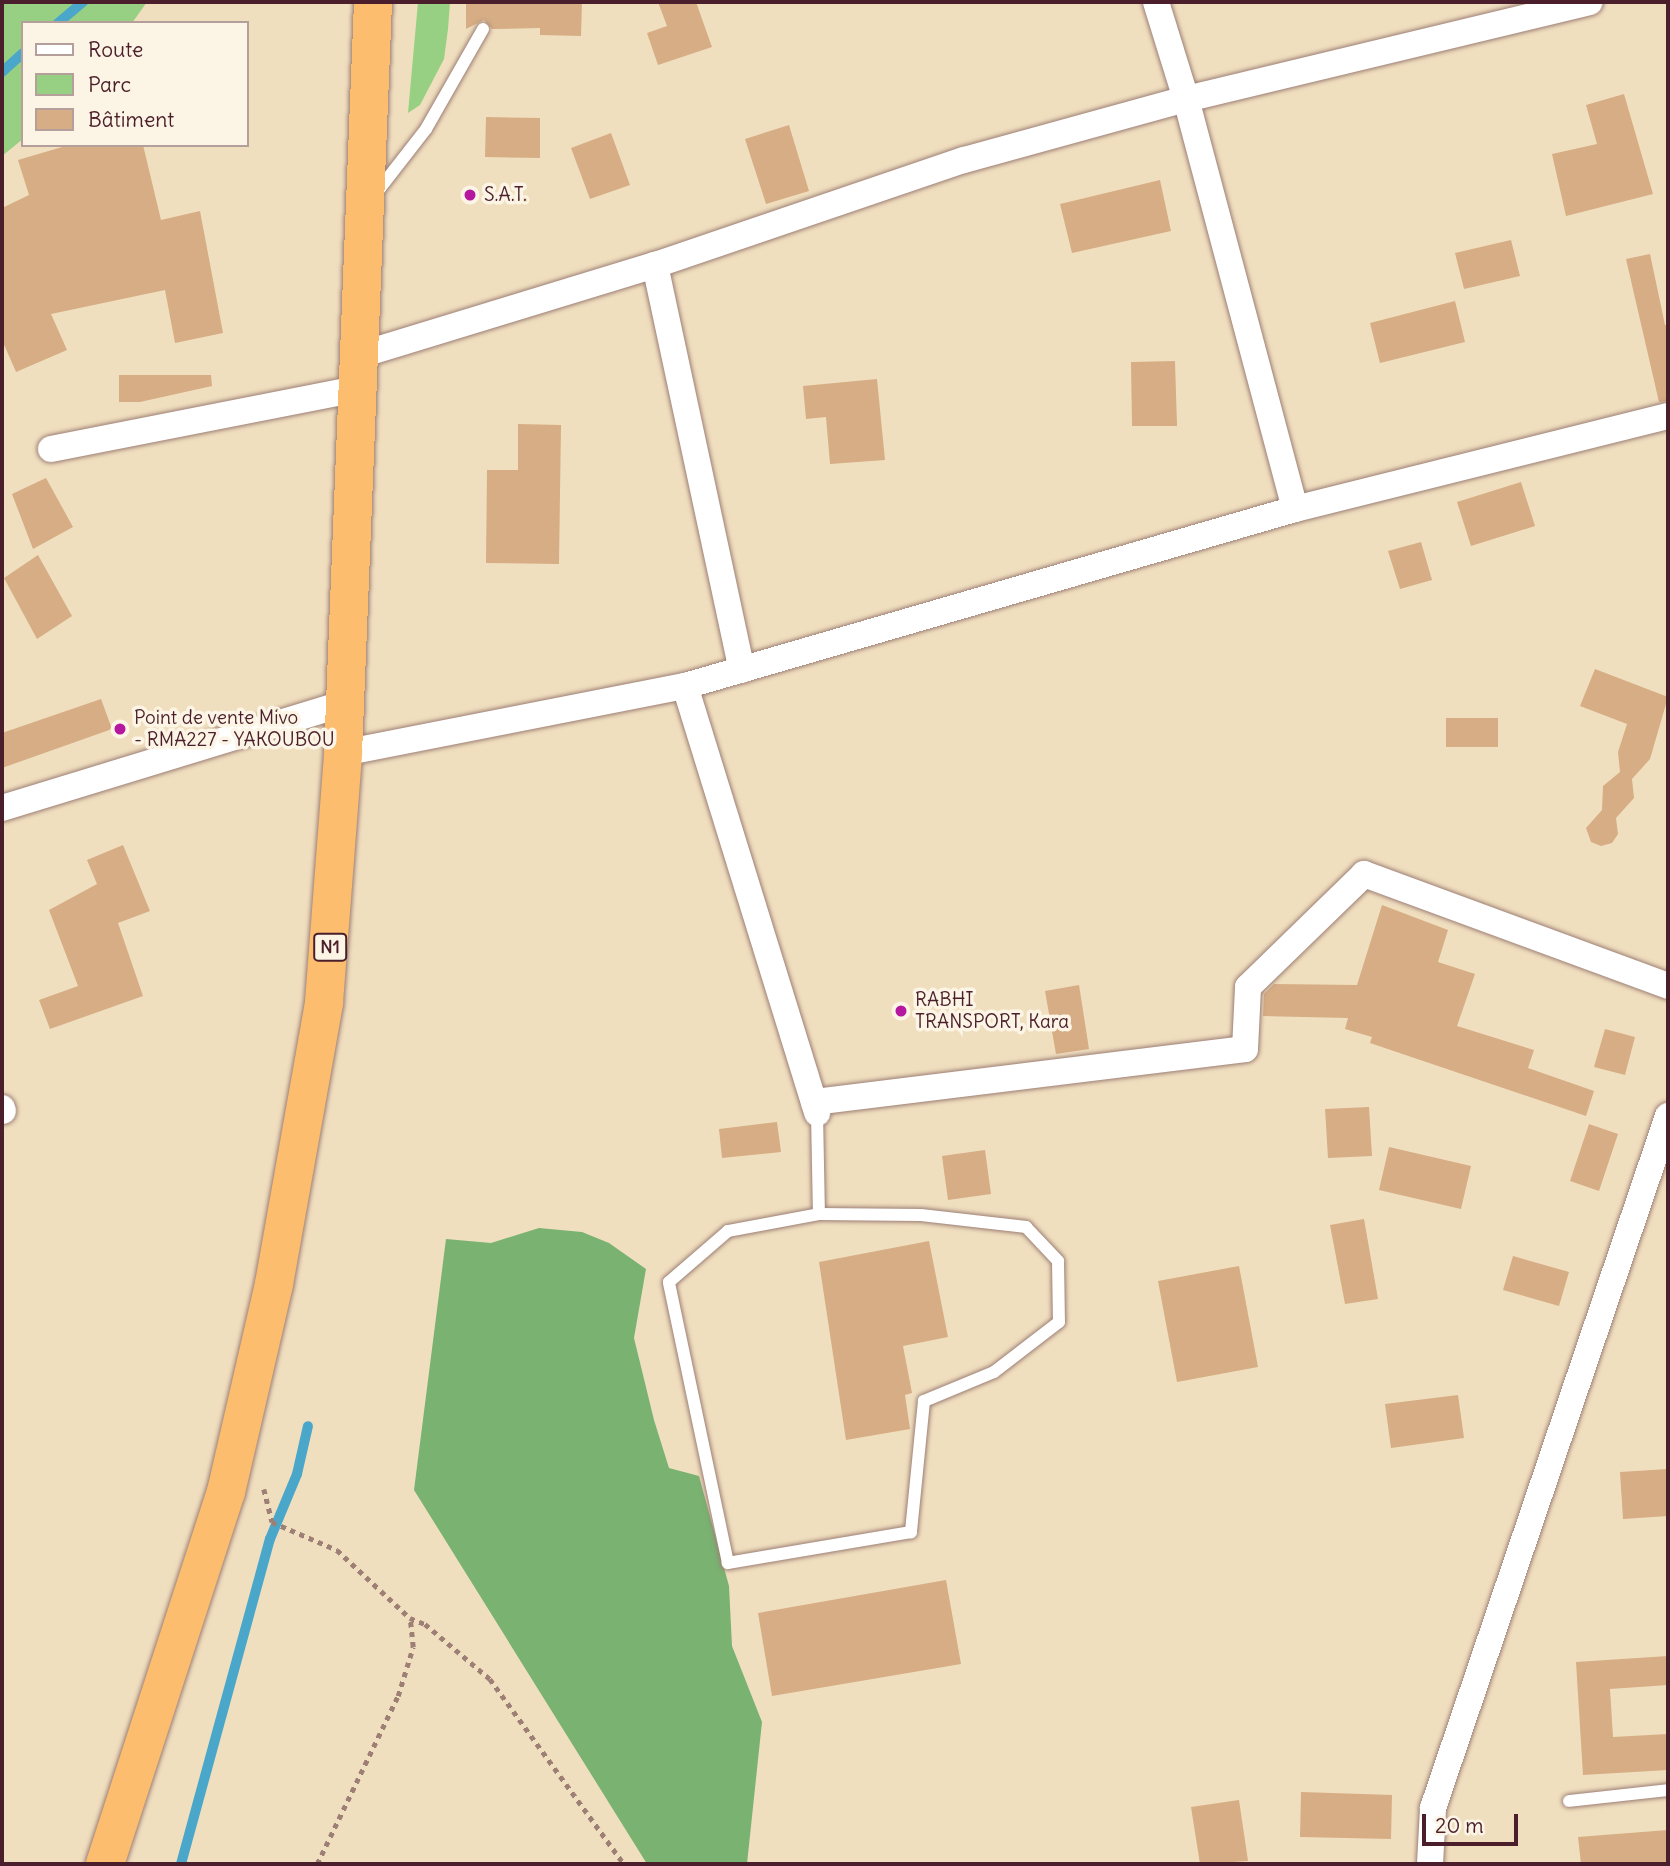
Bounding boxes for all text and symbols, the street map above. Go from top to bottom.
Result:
legend [21,21,248,147]
text: Route [88,36,143,63]
text: Parc [88,71,131,98]
text: Bâtiment [88,106,174,133]
place label: S.A.T. [484,184,527,206]
marker: S.A.T. [462,187,478,203]
place label: Point de vente Mivo - RMA227 - YAKOUBOU [134,707,335,751]
marker: Point de vente Mivo - RMA227 - YAKOUBOU [112,721,128,737]
road number: N1 [312,932,348,962]
place label: RABHI TRANSPORT, Kara [915,989,1069,1033]
marker: RABHI TRANSPORT, Kara [893,1003,909,1019]
scale bar [1425,1800,1521,1844]
text: 20 m [1435,1812,1484,1839]

